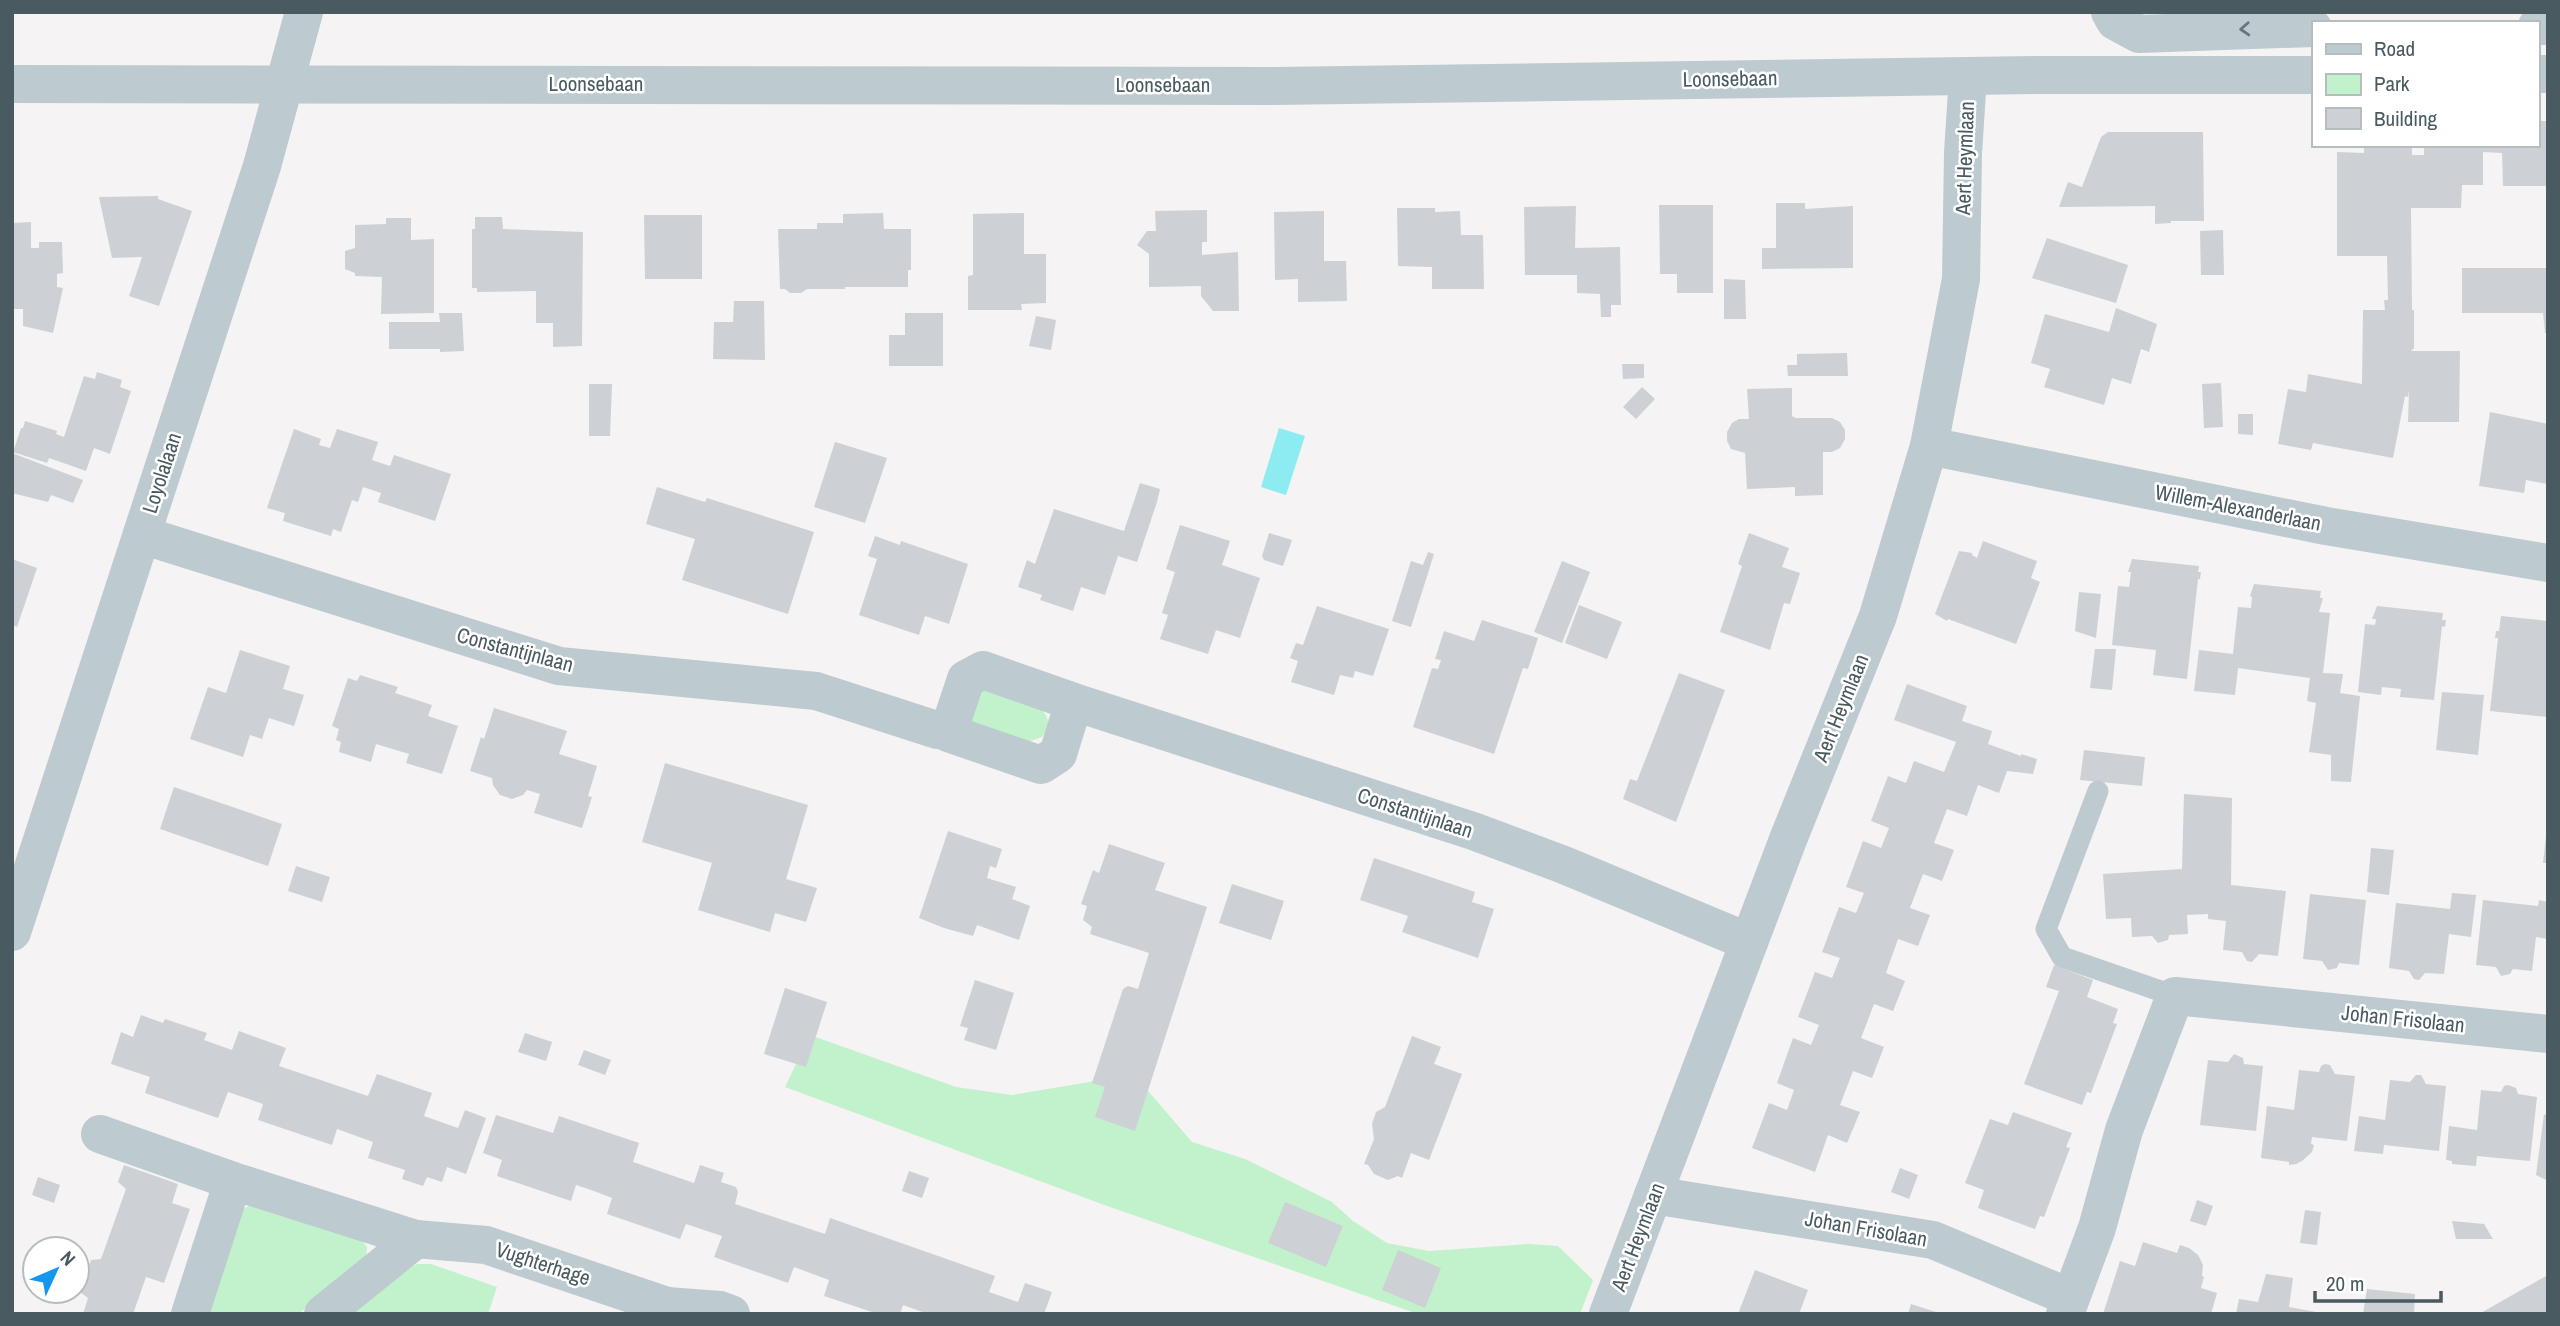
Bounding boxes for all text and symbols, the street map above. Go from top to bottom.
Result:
legend [2312,21,2539,147]
one-way arrow [2239,22,2250,37]
text: Road [2374,34,2415,63]
street label: Loonsebaan [1682,63,1778,94]
street label: Loonsebaan [549,69,643,98]
text: Park [2374,69,2410,98]
street label: Loonsebaan [1116,70,1210,99]
street label: Aert Heymlaan [1948,101,1981,216]
text: Building [2374,104,2438,133]
street label: Loyolalaan [135,429,188,517]
street label: Willem-Alexanderlaan [2153,477,2324,538]
street label: Constantijnlaan [454,620,577,679]
street label: Aert Heymlaan [1805,650,1875,767]
street label: Constantijnlaan [1354,780,1477,845]
street label: Johan Frisolaan [2340,998,2466,1039]
street label: Aert Heymlaan [1603,1178,1671,1296]
street label: Johan Frisolaan [1803,1204,1929,1254]
north arrow [21,1235,91,1305]
street label: Vughterhage [492,1235,594,1292]
text: N [55,1245,81,1271]
scale bar [2315,1260,2441,1304]
text: 20 m [2326,1269,2364,1298]

